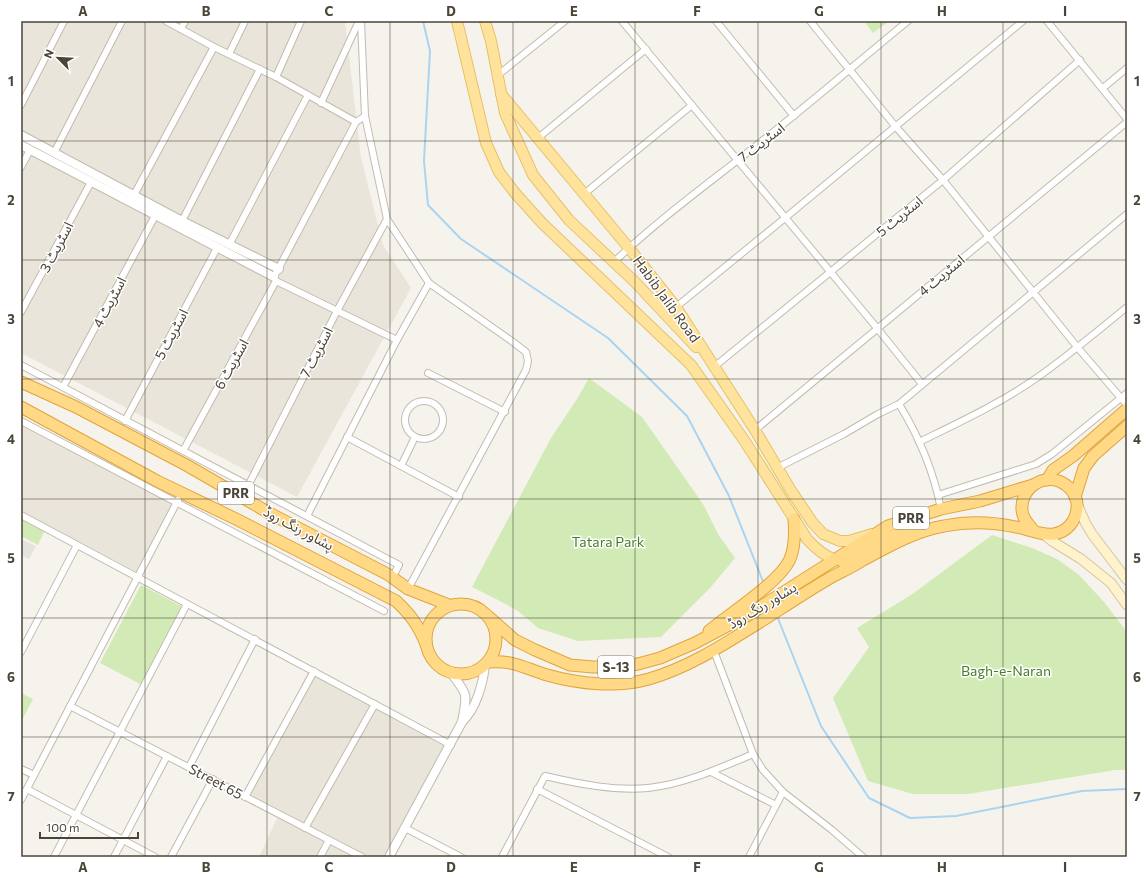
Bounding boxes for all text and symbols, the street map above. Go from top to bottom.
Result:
text: A [78,3,88,19]
text: B [202,3,211,19]
text: C [325,3,334,19]
text: D [446,3,456,19]
text: E [570,3,578,19]
text: F [693,3,701,19]
text: G [814,3,824,19]
text: H [937,3,947,19]
text: I [1063,3,1067,19]
north arrow [38,38,78,78]
text: N [41,47,56,60]
text: 1 [8,73,14,89]
text: 1 [1134,73,1140,89]
street label: اسٹریٹ 7 [734,119,788,166]
text: 2 [7,192,15,208]
street label: اسٹریٹ 5 [872,192,926,241]
text: 2 [1133,192,1141,208]
street label: اسٹریٹ 3 [36,219,77,276]
street label: اسٹریٹ 4 [914,251,968,300]
street label: Habib Jalib Road [630,252,704,346]
street label: اسٹریٹ 4 [89,274,130,331]
street label: اسٹریٹ 5 [151,306,192,363]
text: 3 [7,311,15,327]
text: 3 [1133,311,1141,327]
street label: اسٹریٹ 7 [296,324,337,380]
street label: اسٹریٹ 6 [210,336,253,393]
text: 4 [7,431,15,447]
text: 4 [1133,431,1141,447]
road number: PRR [218,482,254,504]
street label: پشاور رنگ روڈ [260,502,337,555]
road number: PRR [893,507,929,529]
park label: Tatara Park [572,533,645,550]
text: 5 [7,550,15,566]
text: 5 [1133,550,1141,566]
street label: پشاور رنگ روڈ [725,578,801,634]
road number: S-13 [598,656,634,678]
park label: Bagh-e-Naran [961,662,1051,679]
text: 6 [7,669,15,685]
text: 6 [1133,669,1141,685]
street label: Street 65 [186,760,246,802]
text: 7 [7,788,15,804]
text: 7 [1133,788,1141,804]
scale bar [40,814,138,840]
text: 100 m [46,820,80,834]
text: A [78,859,88,875]
text: B [202,859,211,875]
text: C [325,859,334,875]
text: D [446,859,456,875]
text: E [570,859,578,875]
text: F [693,859,701,875]
text: G [814,859,824,875]
text: H [937,859,947,875]
text: I [1063,859,1067,875]

